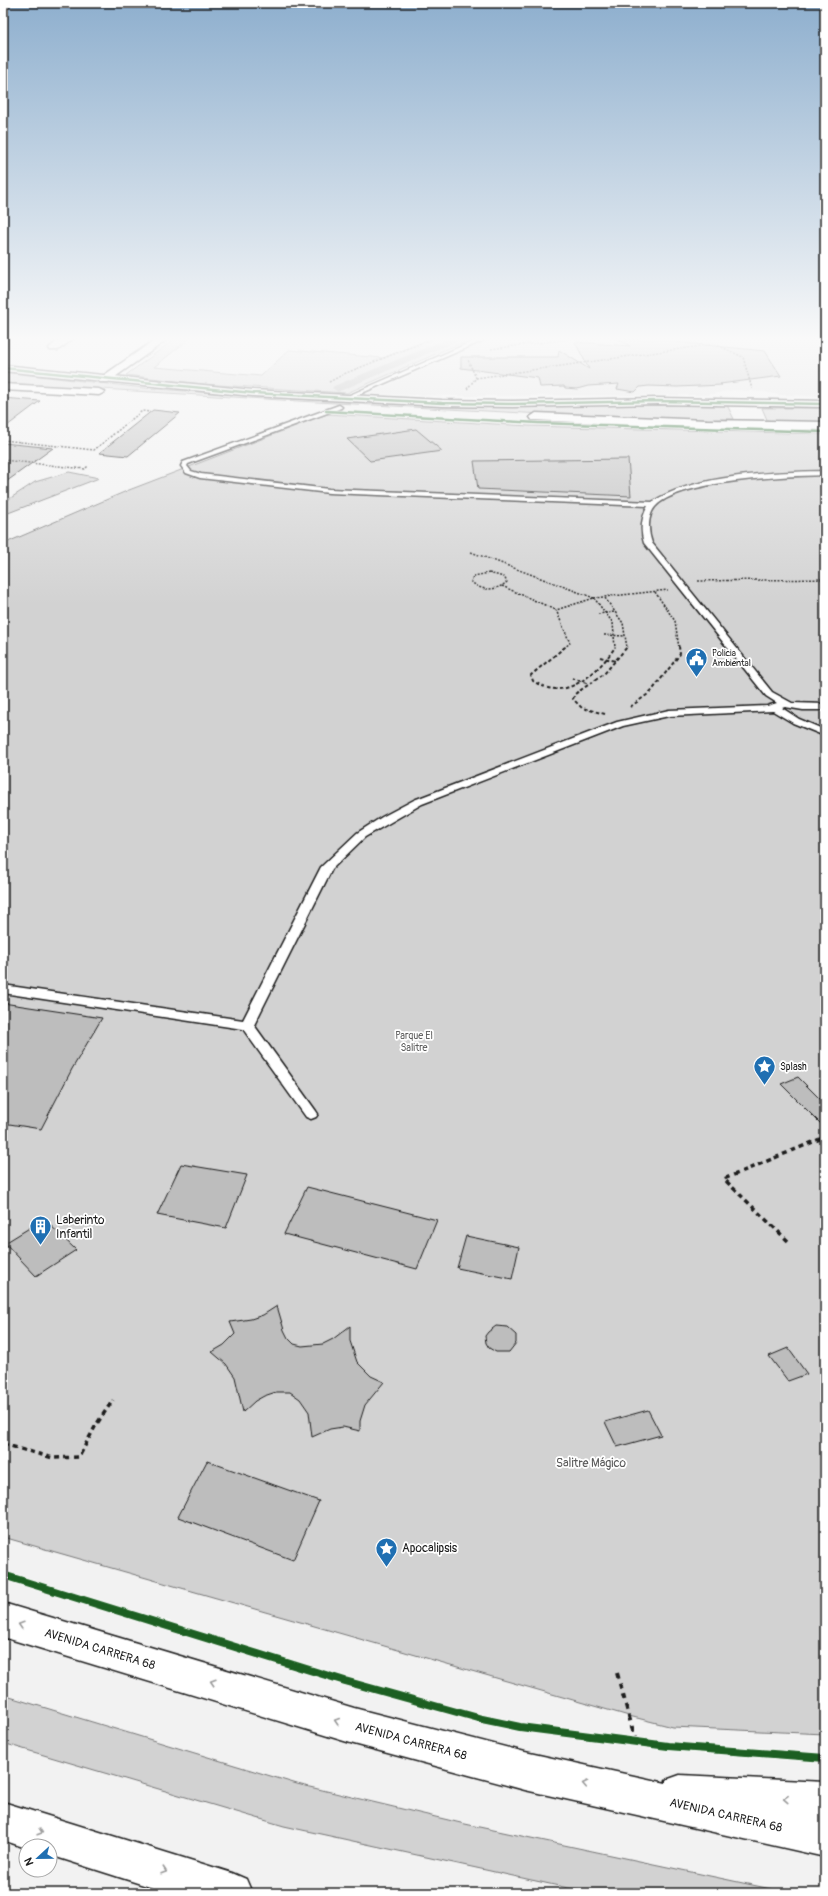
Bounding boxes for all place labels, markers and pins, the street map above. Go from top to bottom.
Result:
public building icon: Policia Ambiental [683,645,709,678]
place label: Policia Ambiental [712,648,751,669]
place icon: Splash [752,1053,778,1086]
place label: Splash [780,1061,807,1073]
place label: Laberinto Infantil [56,1213,105,1242]
building icon: Laberinto Infantil [27,1214,53,1247]
place icon: Apocalipsis [374,1535,400,1568]
place label: Apocalipsis [402,1541,458,1556]

